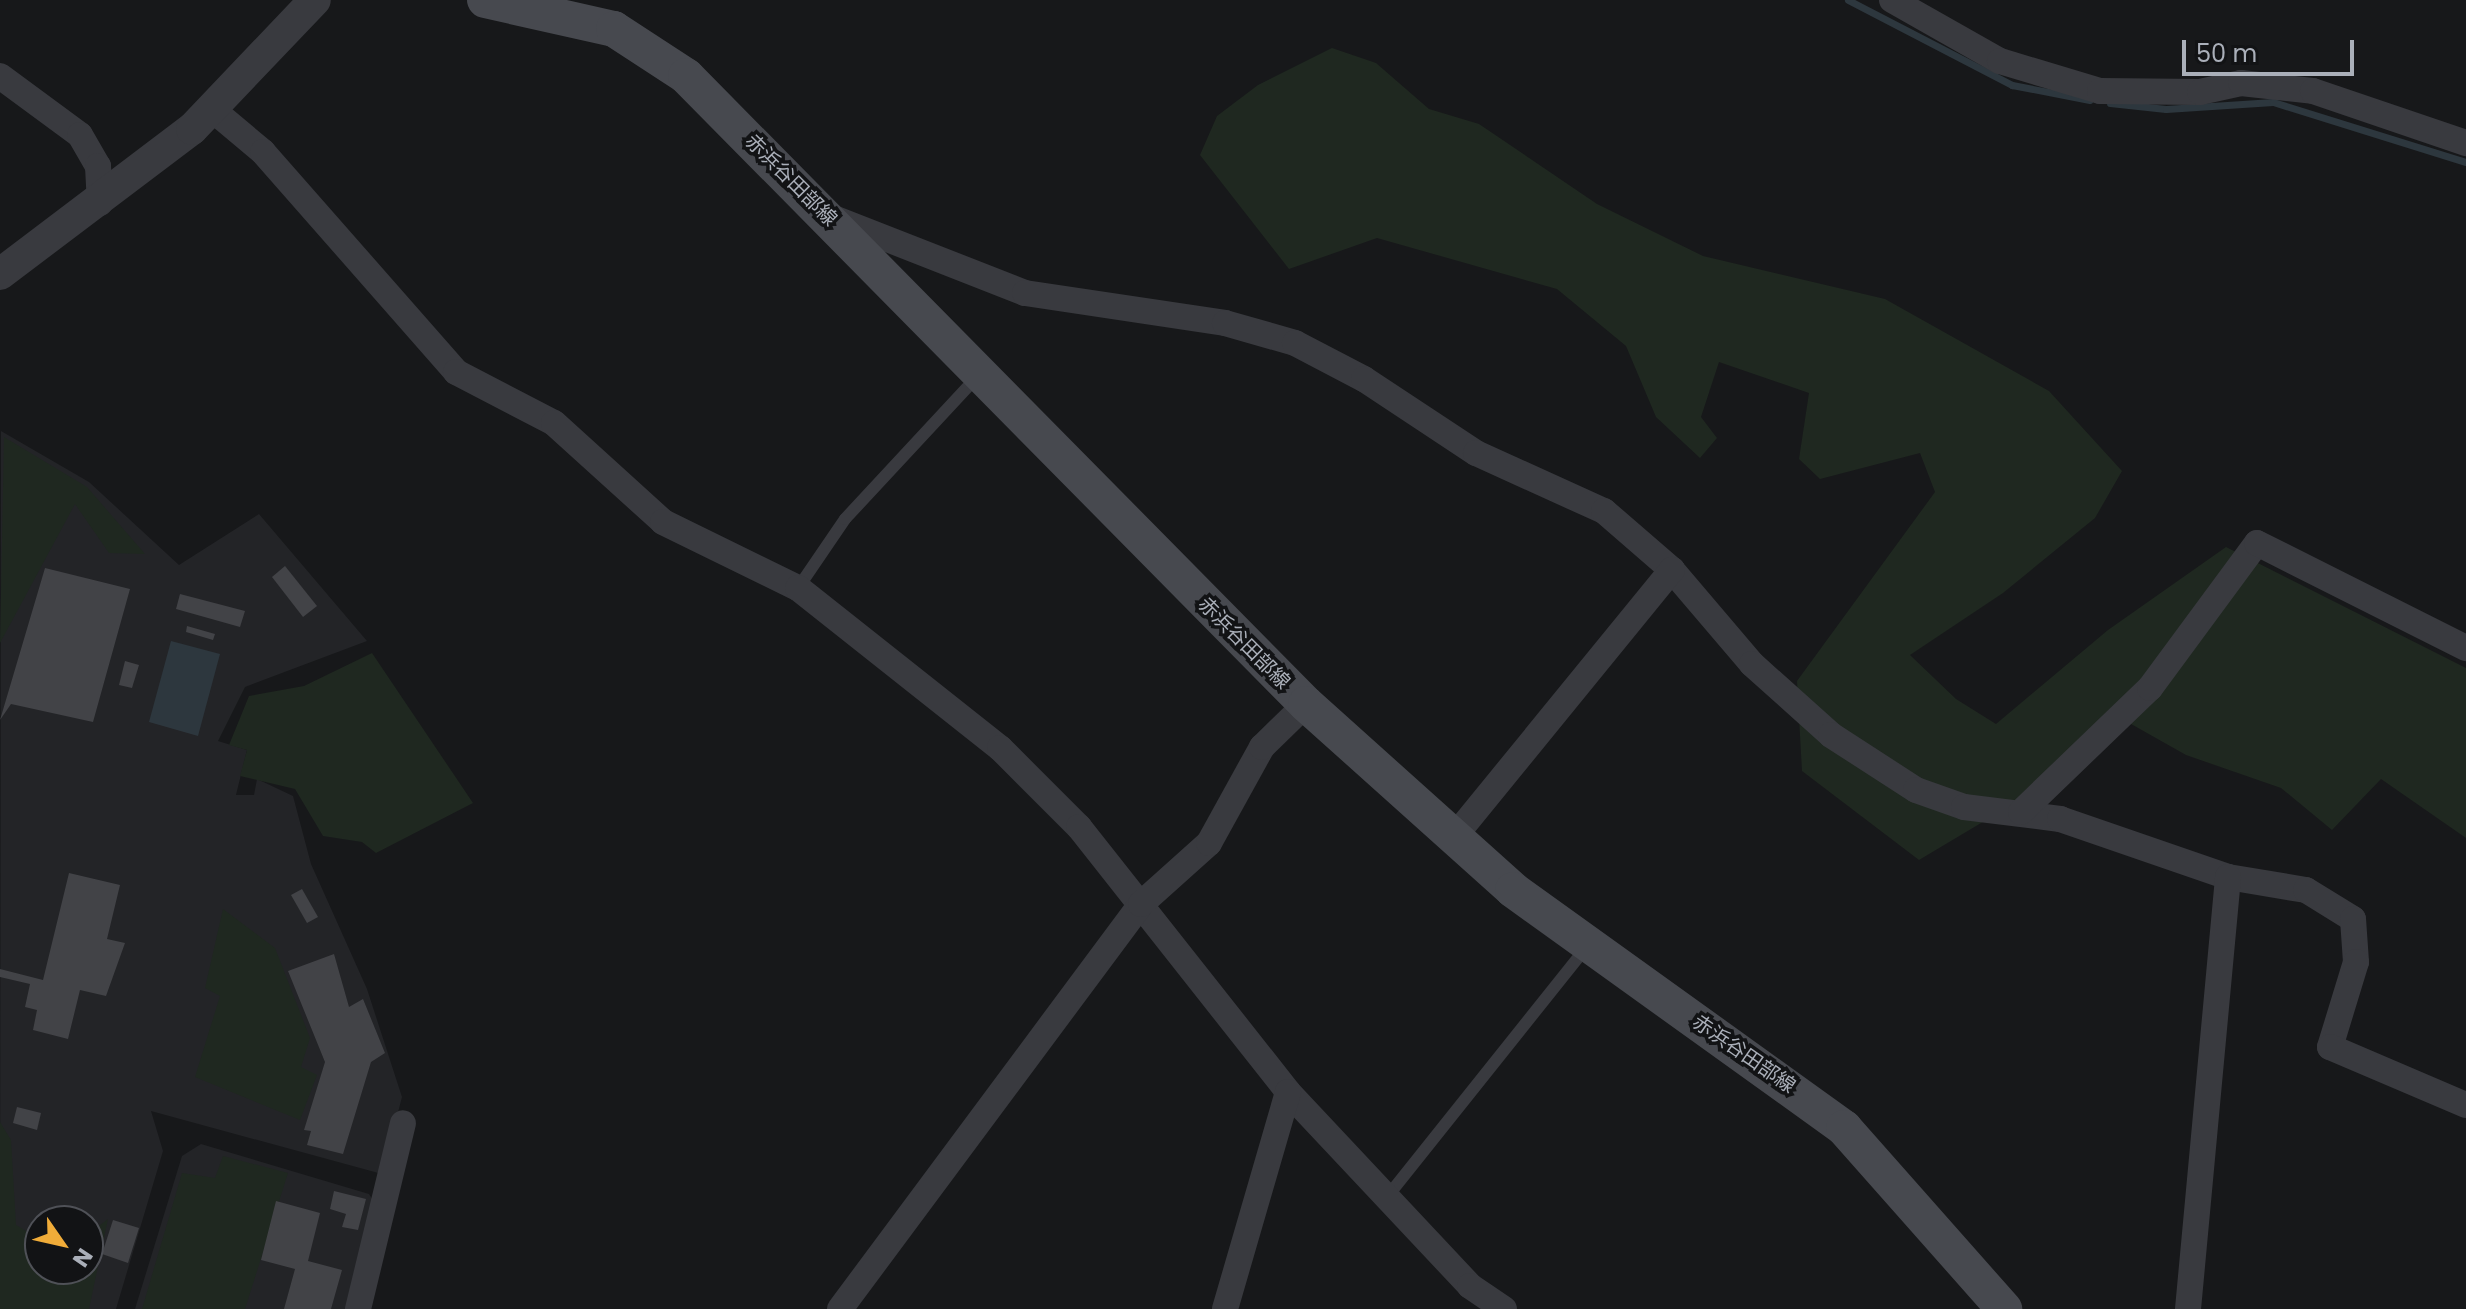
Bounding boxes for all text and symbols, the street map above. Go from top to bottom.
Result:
scale bar [2186,24,2358,74]
text: 50 m [2196,37,2257,70]
street label: 赤浜谷田部線 [740,129,842,231]
street label: 赤浜谷田部線 [1193,592,1295,694]
street label: 赤浜谷田部線 [1688,1010,1800,1098]
north arrow [24,1205,104,1285]
text: N [65,1242,100,1273]

